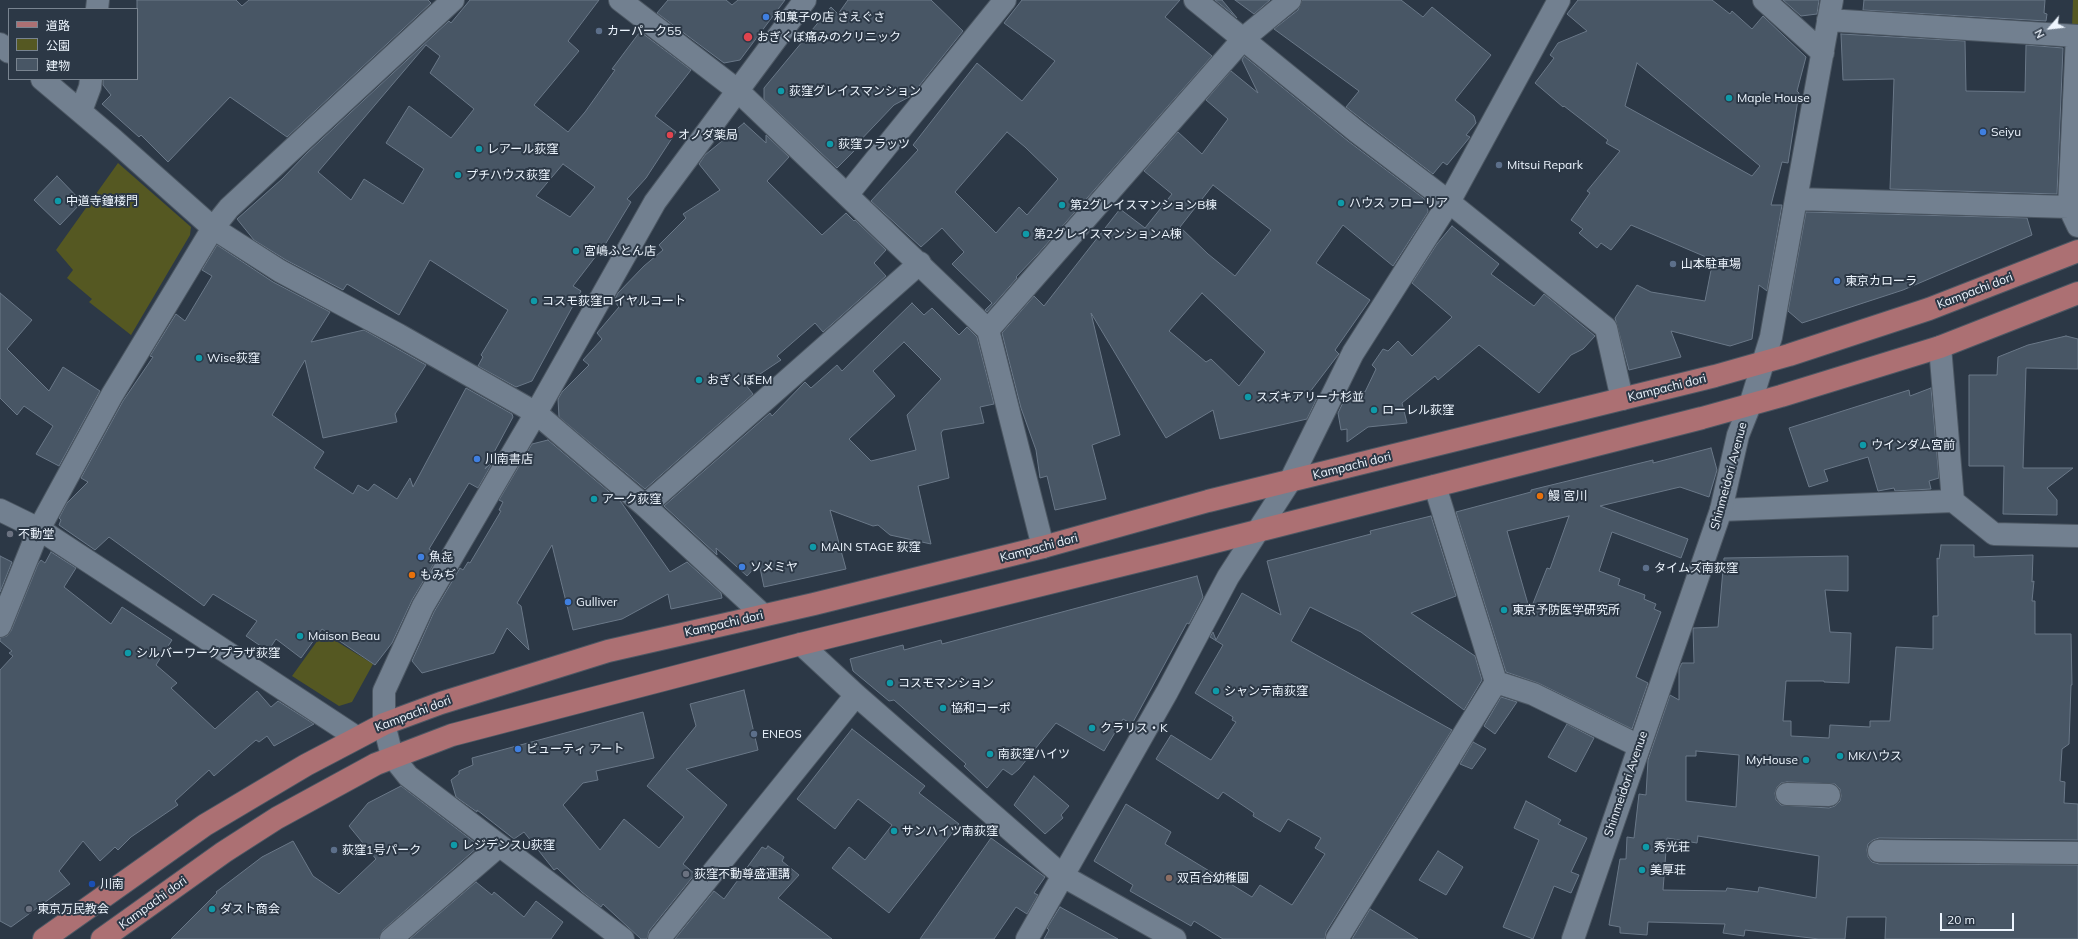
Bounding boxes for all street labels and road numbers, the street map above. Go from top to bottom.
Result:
street label: Kampachi dori [1935,270,2015,312]
street label: Kampachi dori [1626,371,1708,405]
street label: Shinmeidori Avenue [1708,421,1750,531]
street label: Kampachi dori [1311,449,1393,483]
street label: Kampachi dori [999,531,1079,565]
street label: Kampachi dori [683,608,765,640]
street label: Kampachi dori [373,693,453,735]
street label: Shinmeidori Avenue [1601,729,1651,839]
street label: Kampachi dori [116,874,190,932]

